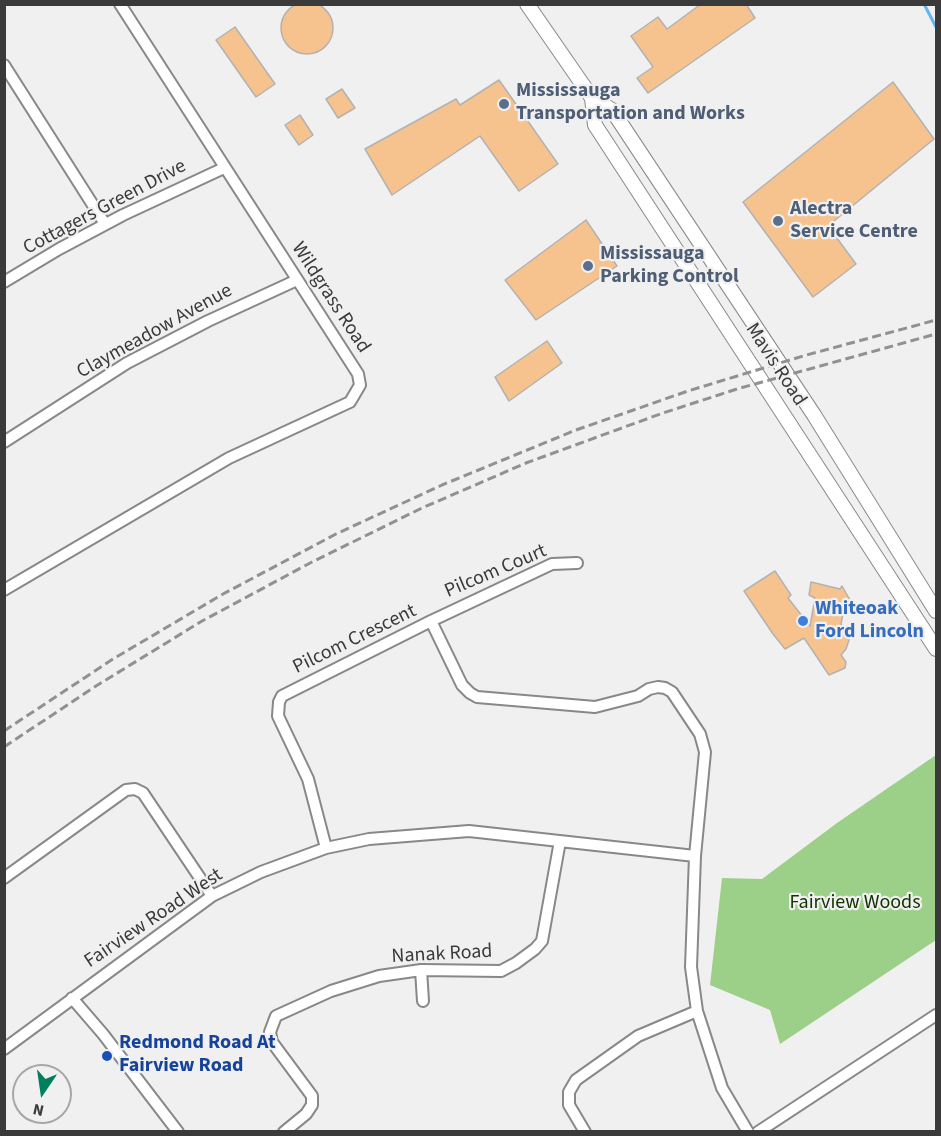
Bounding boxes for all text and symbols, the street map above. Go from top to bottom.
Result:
place label: Mississauga Transportation and Works [516,80,745,127]
marker: Mississauga Transportation and Works [497,97,511,111]
street label: Cottagers Green Drive [20,155,190,261]
place label: Alectra Service Centre [790,198,918,245]
marker: Alectra Service Centre [771,214,785,228]
street label: Wildgrass Road [285,238,375,358]
place label: Mississauga Parking Control [600,243,739,290]
marker: Mississauga Parking Control [581,259,595,273]
street label: Claymeadow Avenue [73,279,237,385]
street label: Mavis Road [739,319,811,411]
street label: Pilcom Court [441,540,551,604]
place label: Whiteoak Ford Lincoln [815,598,924,645]
street label: Pilcom Crescent [289,600,421,680]
marker: Whiteoak Ford Lincoln [796,614,810,628]
street label: Fairview Road West [80,864,228,974]
park label: Fairview Woods [789,892,921,916]
street label: Nanak Road [391,940,493,970]
place label: Redmond Road At Fairview Road [119,1032,276,1079]
marker: Redmond Road At Fairview Road [100,1049,114,1063]
north arrow [12,1064,72,1124]
text: N [31,1098,46,1122]

